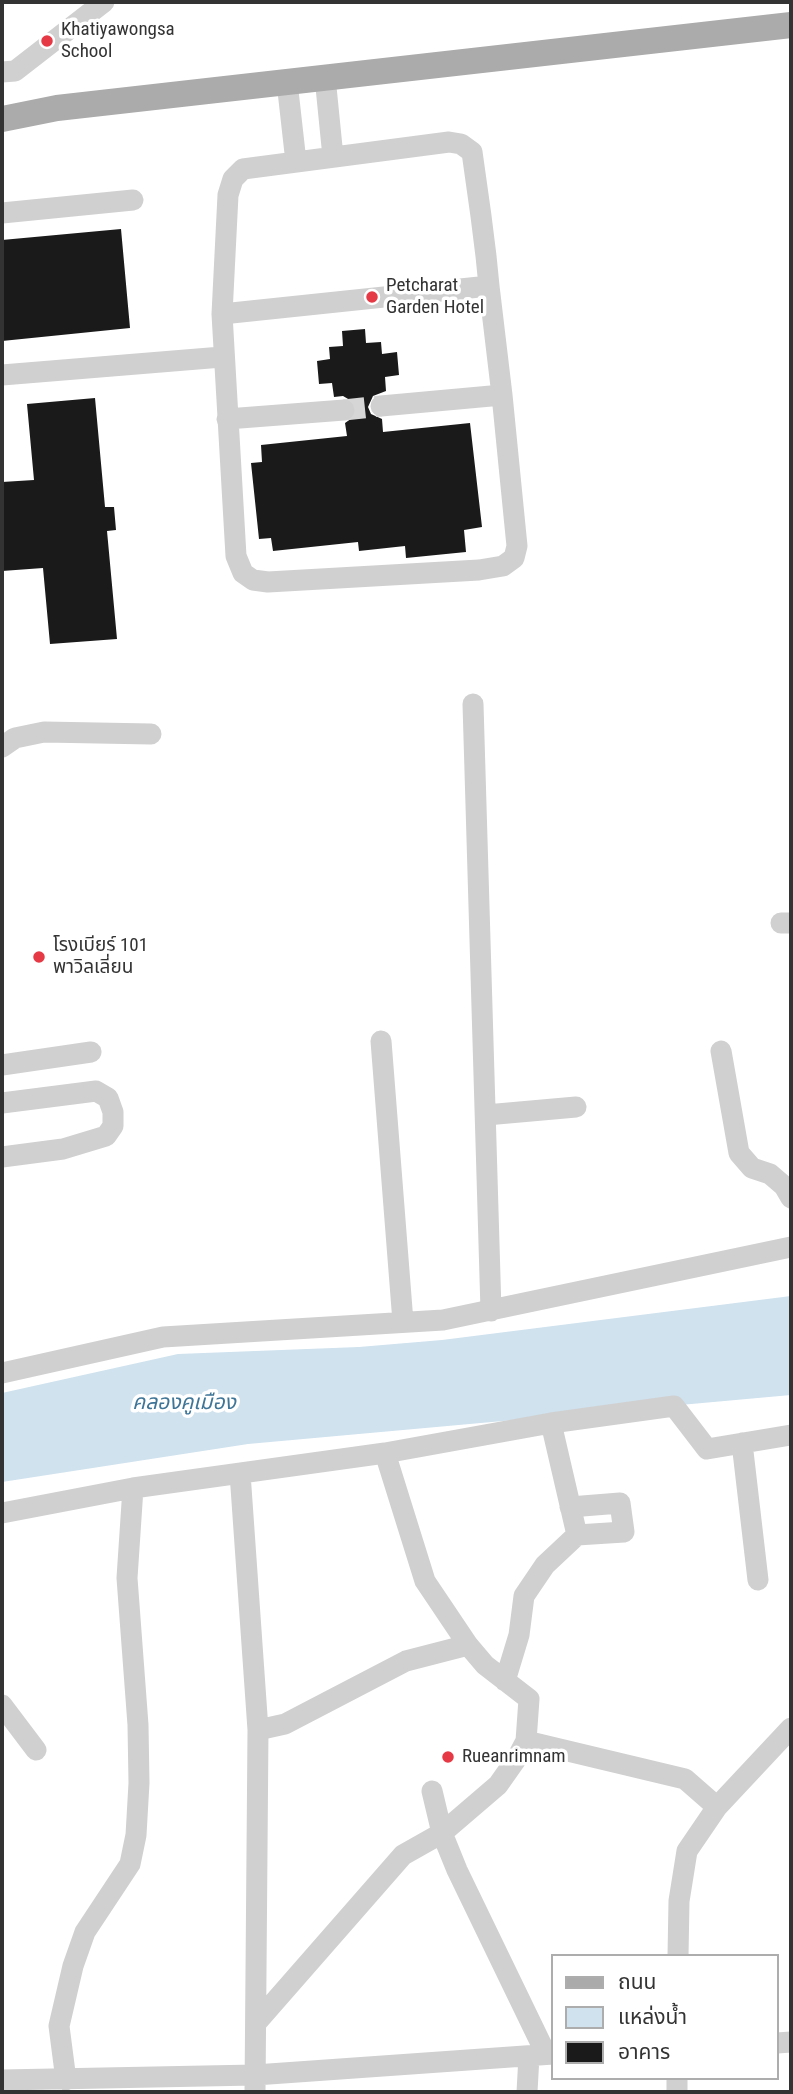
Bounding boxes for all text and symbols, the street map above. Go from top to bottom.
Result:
place label: Khatiyawongsa School [61,19,175,63]
marker: Khatiyawongsa School [39,33,55,49]
place label: Petcharat Garden Hotel [386,275,484,319]
marker: Petcharat Garden Hotel [364,289,380,305]
place label: โรงเบียร์ 101 พาวิลเลี่ยน [53,935,148,979]
marker: โรงเบียร์ 101 พาวิลเลี่ยน [31,949,47,965]
water label: คลองคูเมือง [132,1391,236,1417]
place label: Rueanrimnam [462,1746,566,1768]
marker: Rueanrimnam [440,1749,456,1765]
legend [552,1954,779,2080]
text: ถนน [618,1970,656,1994]
text: แหล่งน้ำ [618,2005,687,2029]
text: อาคาร [618,2040,670,2064]

